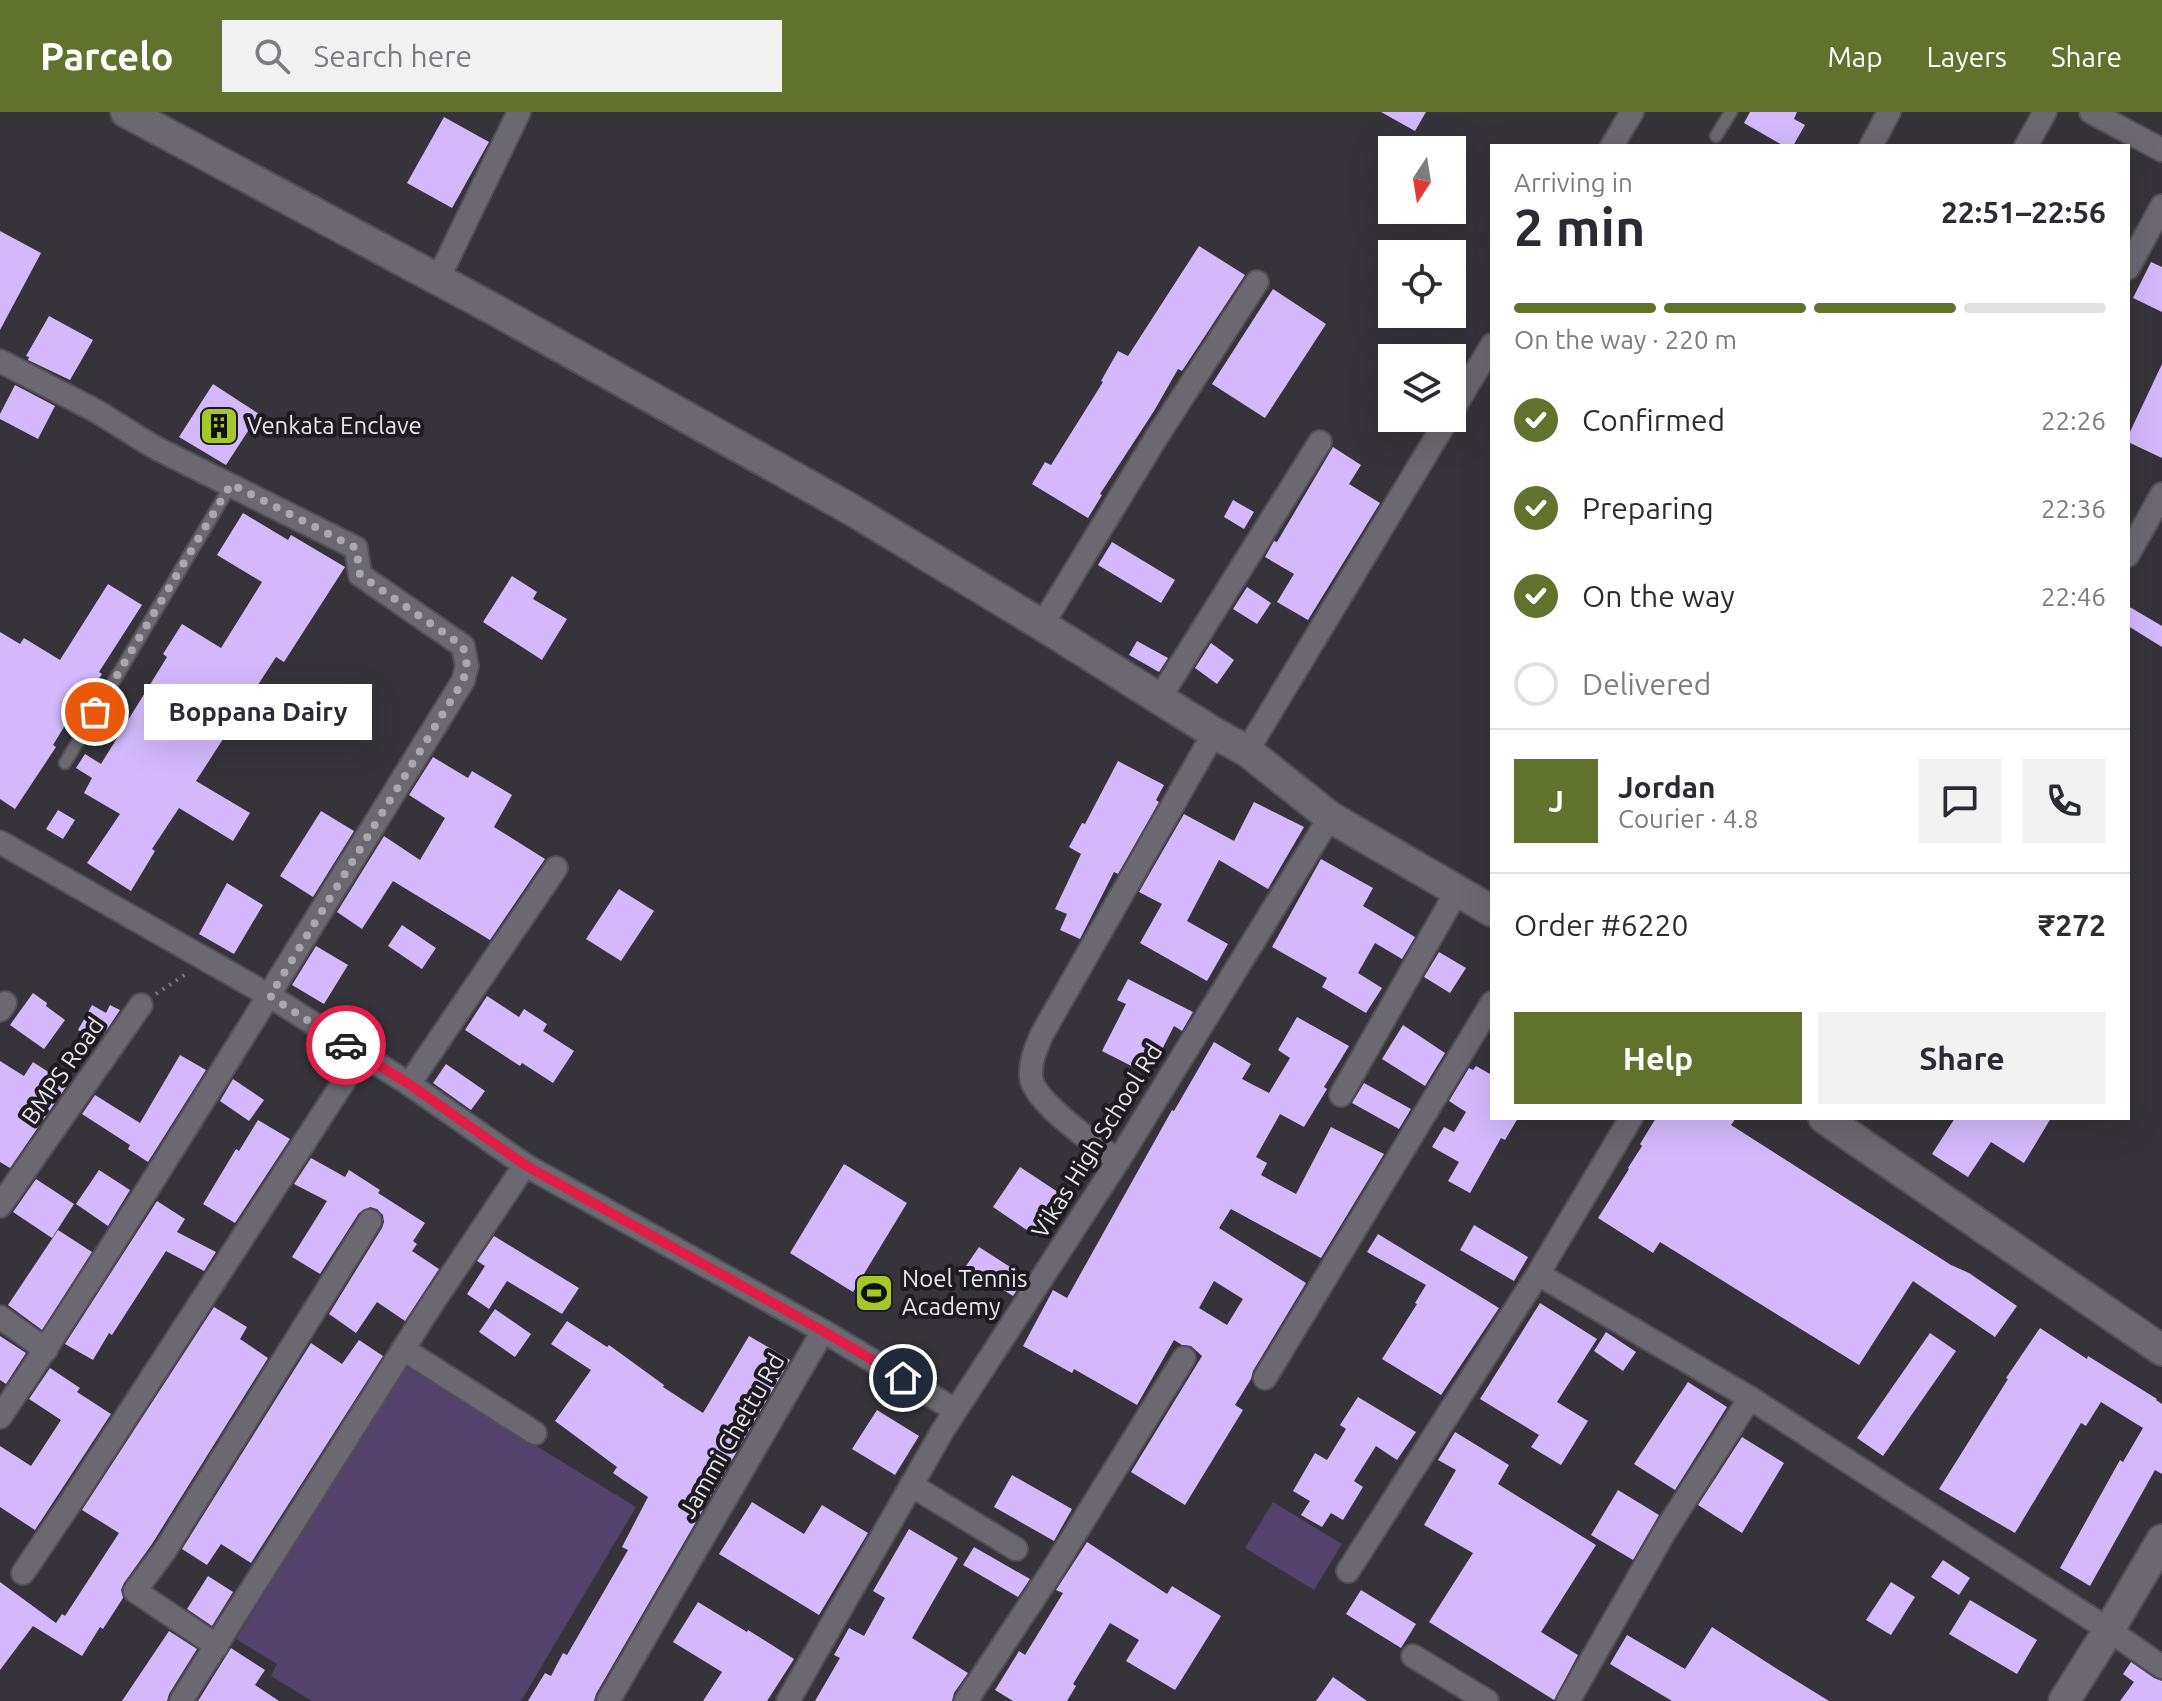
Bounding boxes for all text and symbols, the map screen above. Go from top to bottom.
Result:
search box [222,20,782,92]
icon: search [250,34,294,78]
text: Parcelo [40,35,174,77]
text: Search here [314,39,472,73]
text: Map [1827,41,1883,72]
text: Layers [1927,41,2007,72]
text: Share [2051,41,2122,72]
north arrow [1378,136,1466,224]
map controls [1378,136,1466,432]
text: Arriving in [1514,168,1633,197]
text: 22:51–22:56 [1941,195,2106,229]
text: 2 min [1514,198,1645,256]
button: locate [1378,240,1466,328]
text: On the way · 220 m [1514,325,1737,354]
button: layers [1378,344,1466,432]
icon: check [1514,398,1558,442]
text: Confirmed [1582,403,1725,437]
building icon: Venkata Enclave [198,405,240,447]
text: 22:26 [2041,406,2106,435]
place label: Venkata Enclave [247,412,422,439]
icon: check [1514,486,1558,530]
text: Preparing [1582,491,1714,525]
text: 22:36 [2041,494,2106,523]
icon: check [1514,574,1558,618]
text: On the way [1582,579,1735,613]
text: 22:46 [2041,582,2106,611]
text: Delivered [1582,667,1711,701]
pin [61,678,129,746]
callout: Boppana Dairy [143,684,371,740]
icon: bag [73,690,117,734]
text: Boppana Dairy [168,697,348,726]
button: chat [1918,759,2002,843]
button: phone [2022,759,2106,843]
text: Jordan [1618,770,1716,804]
text: J [1548,784,1564,818]
text: Courier · 4.8 [1618,804,1758,833]
text: Order #6220 [1514,908,1688,942]
text: ₹272 [2038,908,2106,942]
courier [306,1005,386,1085]
street label: BMPS Road [16,1012,109,1129]
button: Help [1514,1012,1802,1104]
button: Share [1818,1012,2106,1104]
icon: car [324,1023,368,1067]
street label: Vikas High School Rd [1026,1039,1167,1243]
place label: Noel Tennis Academy [902,1265,1027,1320]
sports icon: Noel Tennis Academy [853,1272,895,1314]
pin [869,1344,937,1412]
street label: Jammi Chettu Rd [673,1349,790,1523]
icon: home [881,1356,925,1400]

